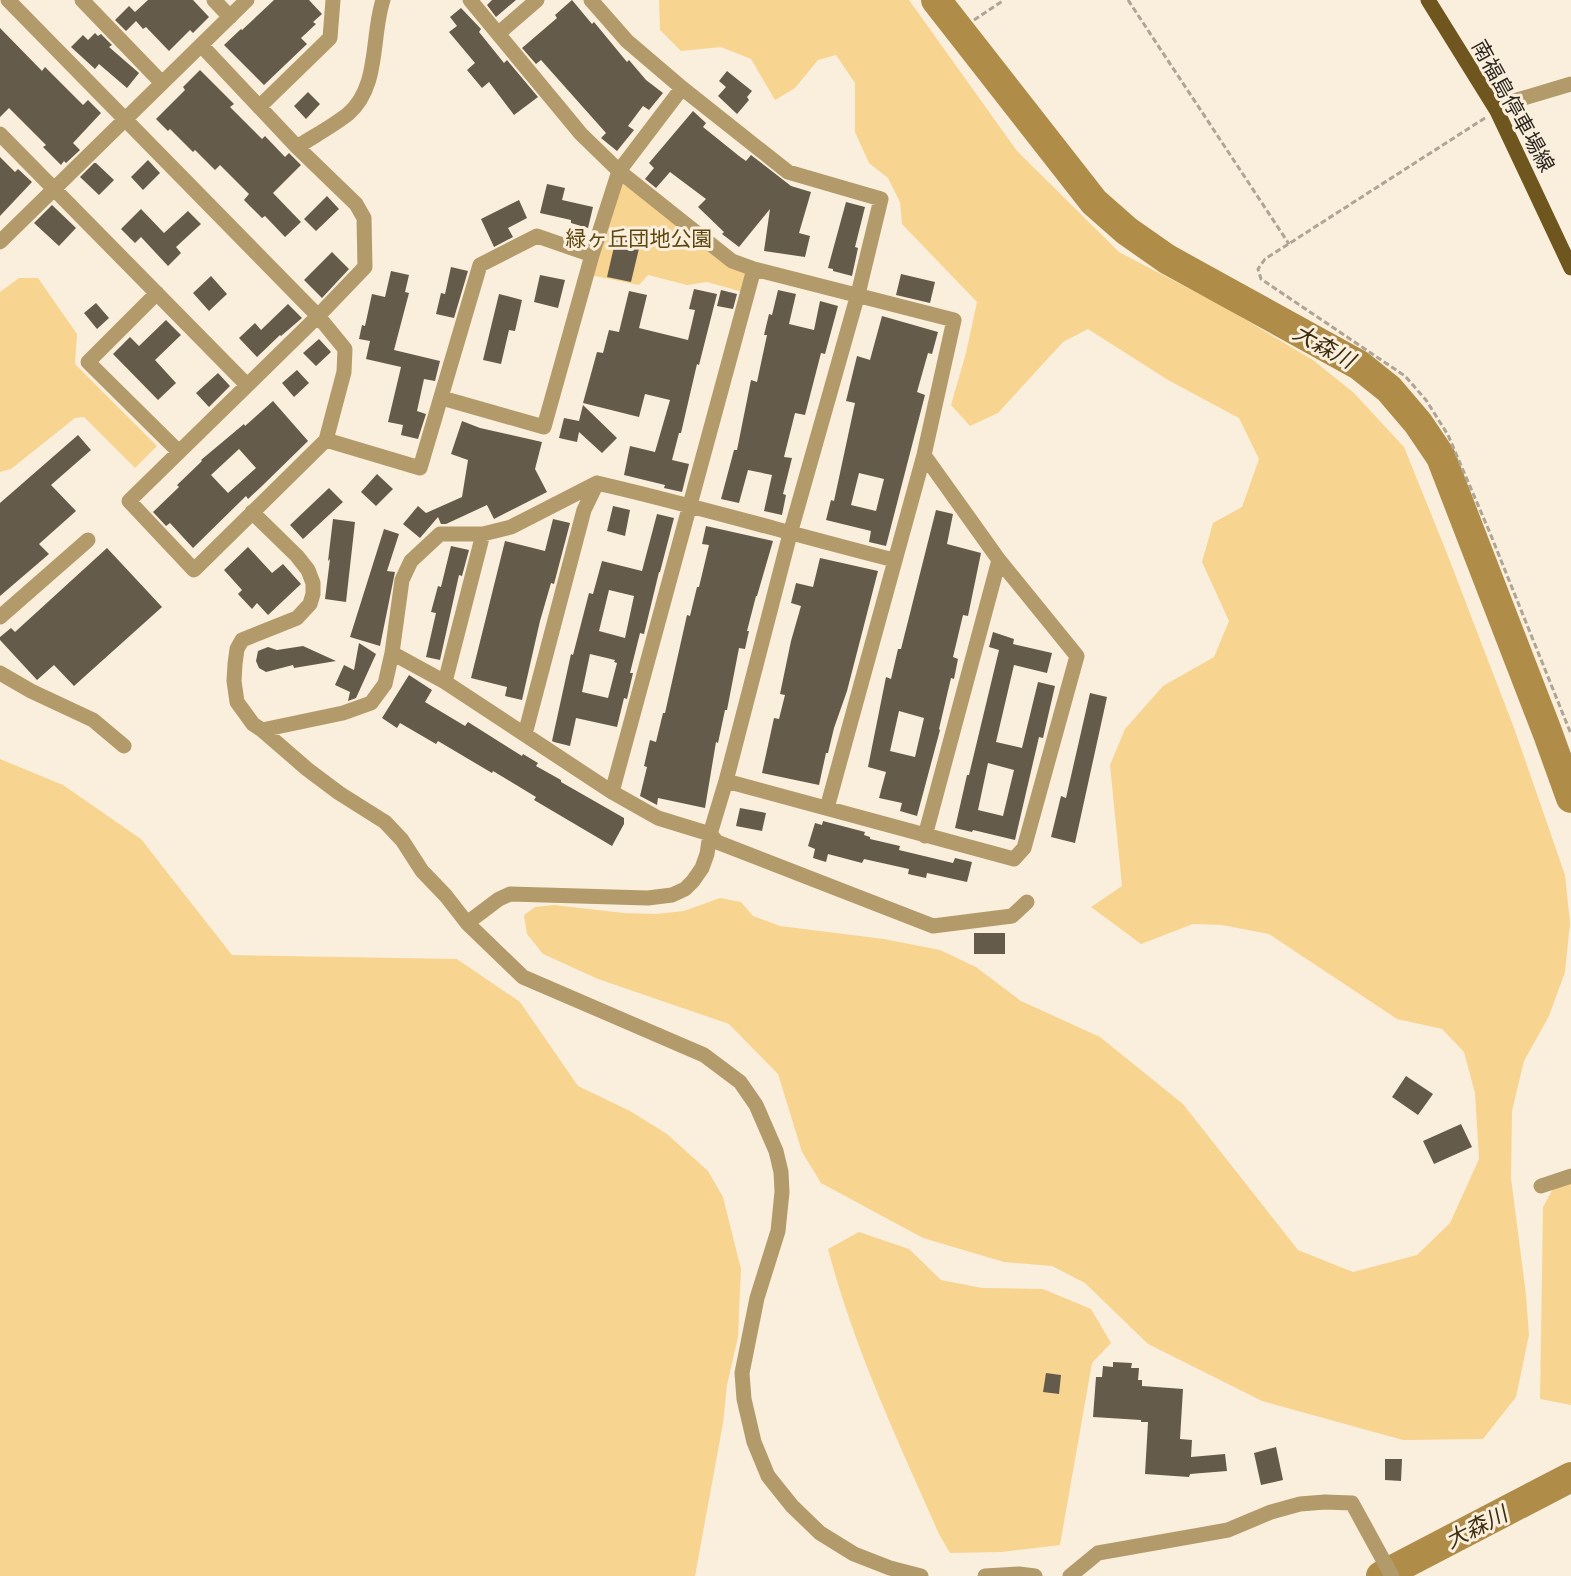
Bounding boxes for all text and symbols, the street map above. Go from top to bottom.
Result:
street label: 南福島停車場線 [1466,34,1562,177]
park label: 緑ヶ丘団地公園 [566,224,713,252]
water label: 大森川 [1288,316,1362,375]
water label: 大森川 [1439,1497,1514,1554]

